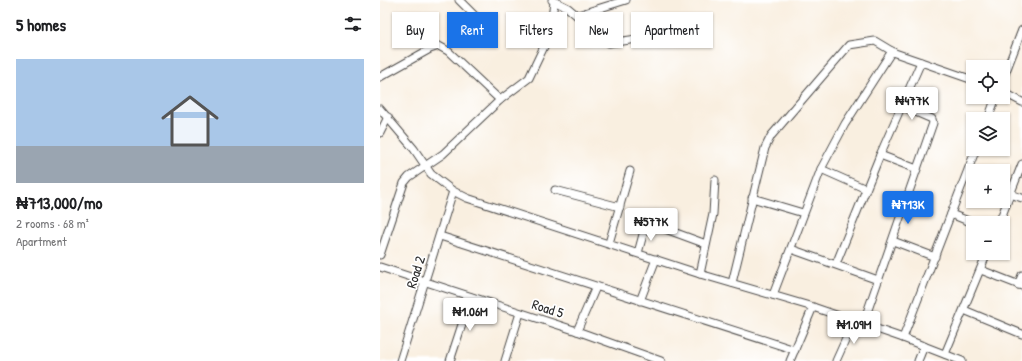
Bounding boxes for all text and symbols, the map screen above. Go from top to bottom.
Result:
chip: Buy [392,12,439,48]
chip: Rent [447,12,498,48]
chip: Filters [506,12,567,48]
chip: New [575,12,623,48]
chip: Apartment [631,12,713,48]
text: 5 homes [16,13,66,36]
icon: filters [342,13,364,35]
map controls [966,60,1010,260]
button: locate [966,60,1010,104]
icon: home [154,85,226,157]
pin: ₦477K [884,87,940,121]
text: ₦477K [895,91,929,109]
button: layers [966,112,1010,156]
button: + [966,164,1010,208]
text: ₦713,000/mo [16,191,102,214]
pin: ₦713K [880,191,936,225]
text: ₦713K [891,195,925,213]
pin: ₦577K [623,208,679,242]
text: ₦577K [634,212,668,230]
text: 2 rooms · 68 m² [16,214,89,232]
button: − [966,216,1010,260]
text: Apartment [16,232,67,250]
street label: Road 2 [401,253,429,290]
street label: Road 5 [530,294,566,322]
pin: ₦1.06M [437,298,503,332]
text: ₦1.06M [452,302,488,320]
pin: ₦1.09M [821,311,887,345]
text: ₦1.09M [836,315,872,333]

